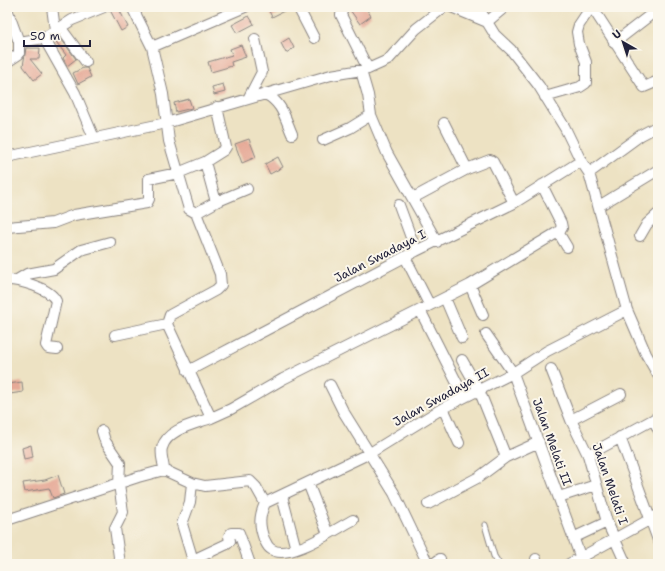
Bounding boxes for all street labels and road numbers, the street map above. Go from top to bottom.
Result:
street label: Jalan Swadaya I [332,226,429,286]
street label: Jalan Swadaya II [390,364,492,430]
street label: Jalan Melati II [529,396,575,488]
street label: Jalan Melati I [589,441,632,527]

